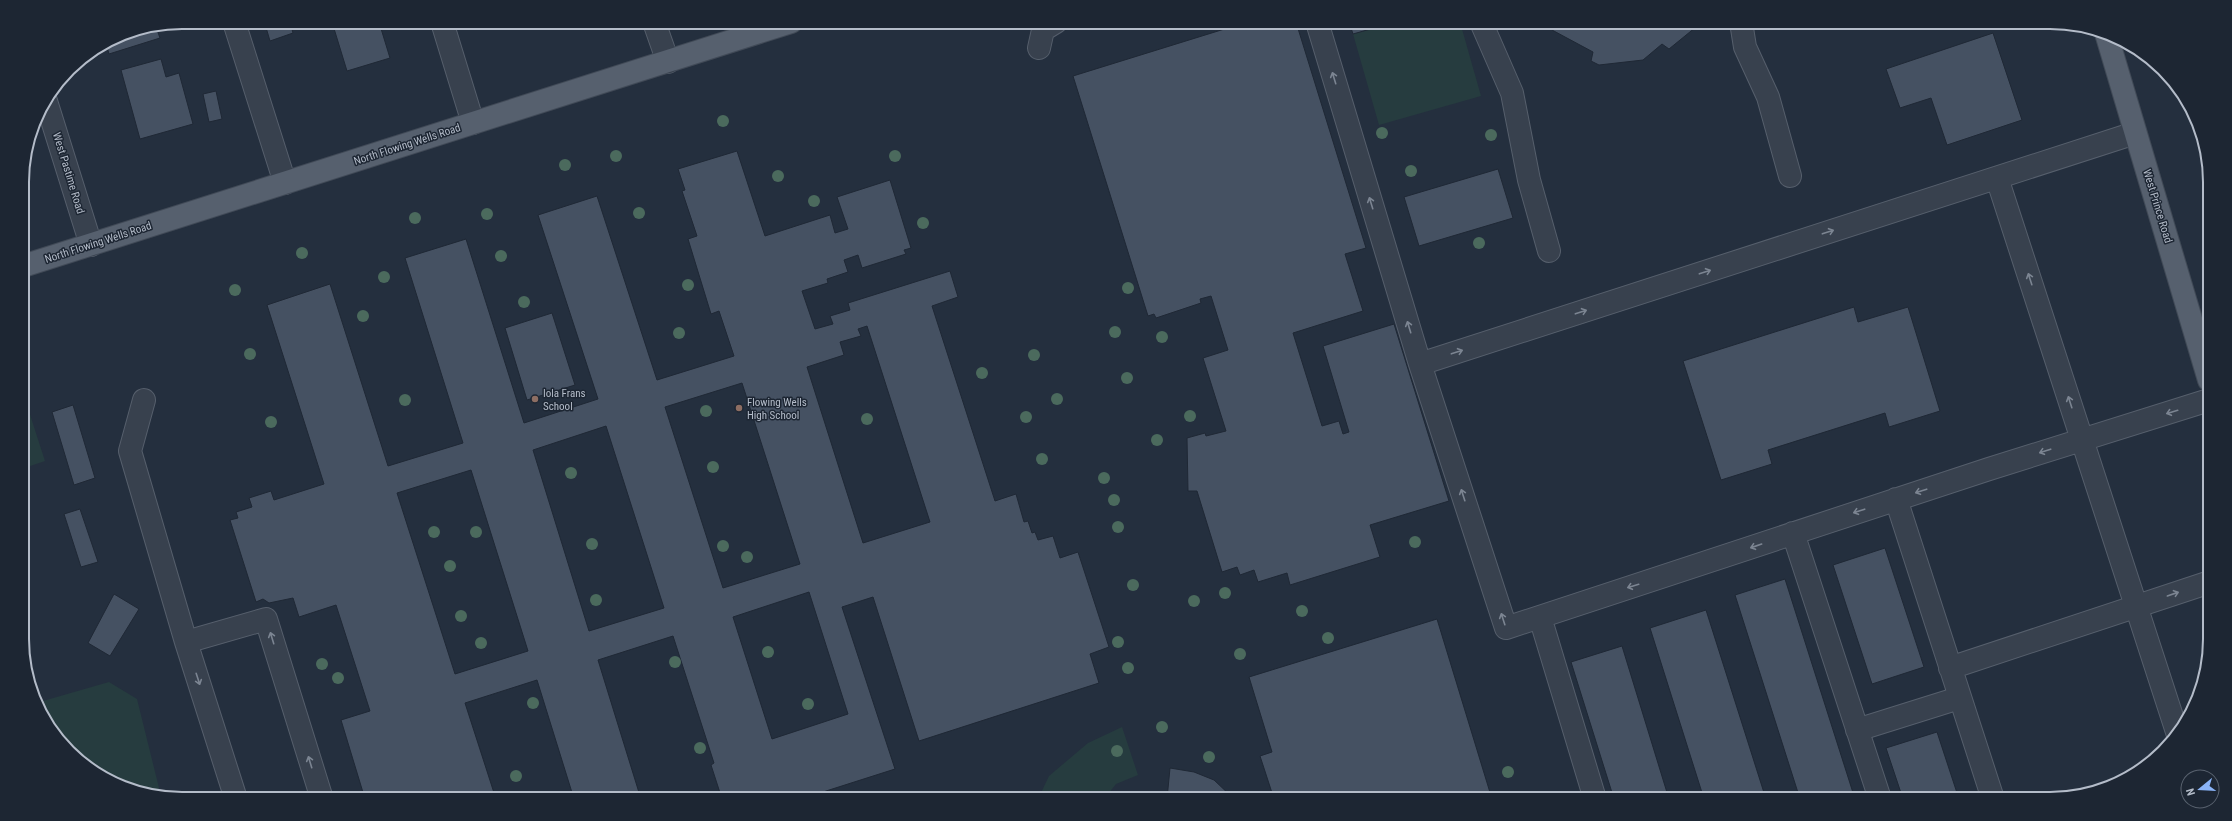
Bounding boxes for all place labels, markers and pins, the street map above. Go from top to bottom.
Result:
place label: Iola Frans School [543,387,586,413]
marker: Iola Frans School [530,394,540,404]
place label: Flowing Wells High School [747,396,807,422]
marker: Flowing Wells High School [734,403,744,413]

